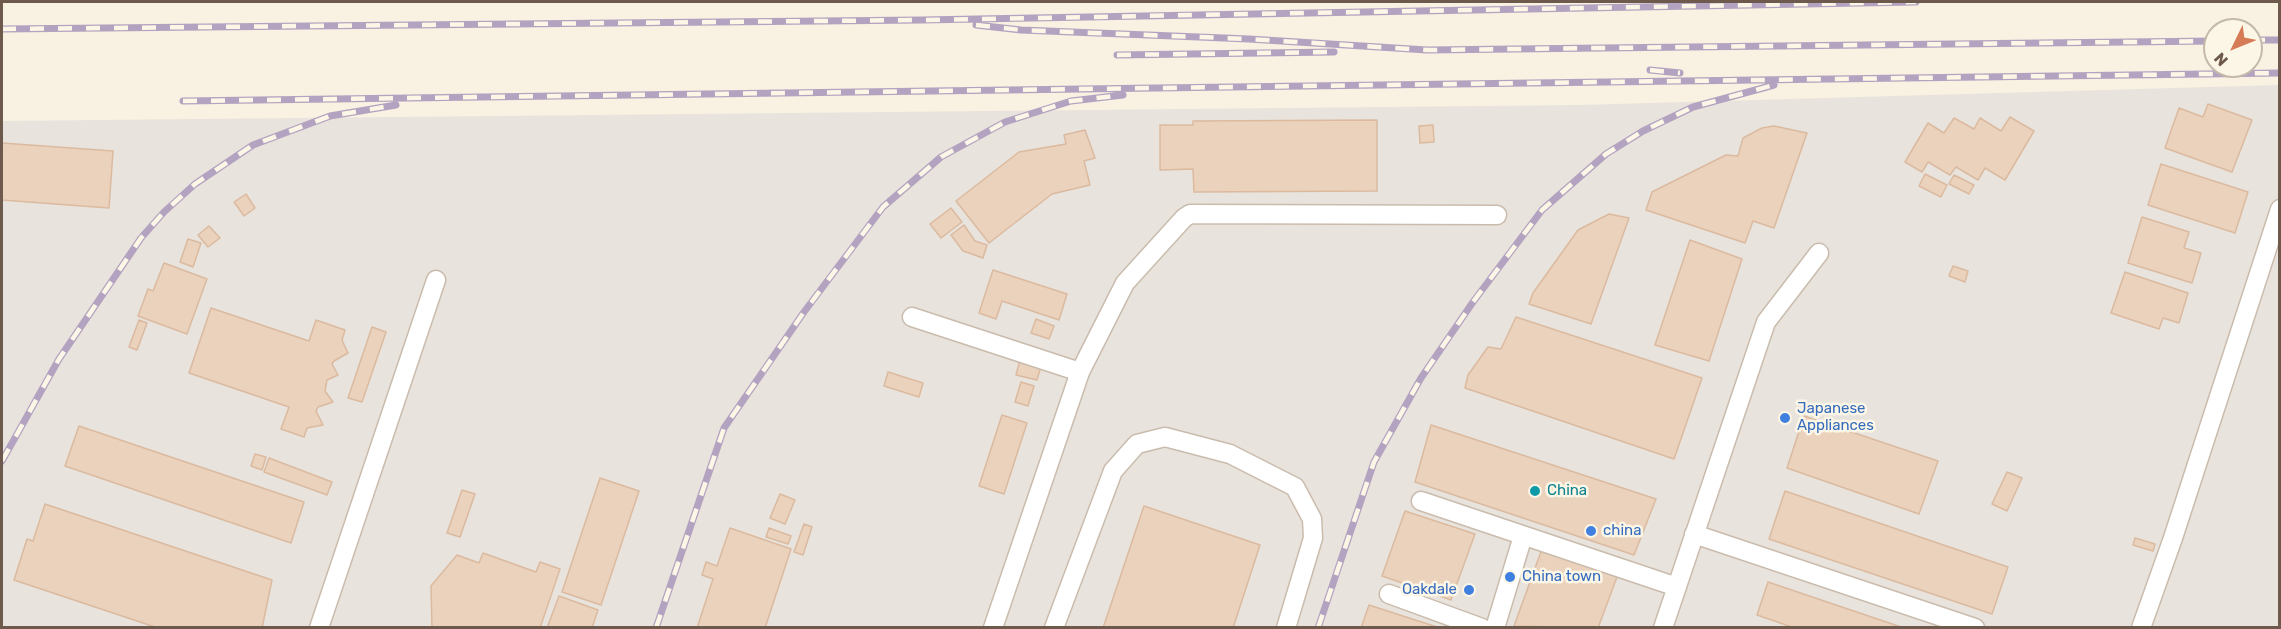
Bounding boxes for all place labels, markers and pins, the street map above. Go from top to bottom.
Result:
place label: Japanese Appliances [1797,400,1874,435]
marker: Japanese Appliances [1778,411,1792,425]
place label: China [1547,482,1587,500]
marker: China [1528,484,1542,498]
place label: china [1603,522,1641,540]
marker: china [1584,524,1598,538]
place label: China town [1522,568,1601,586]
marker: China town [1503,570,1517,584]
place label: Oakdale [1402,581,1457,599]
marker: Oakdale [1462,583,1476,597]

